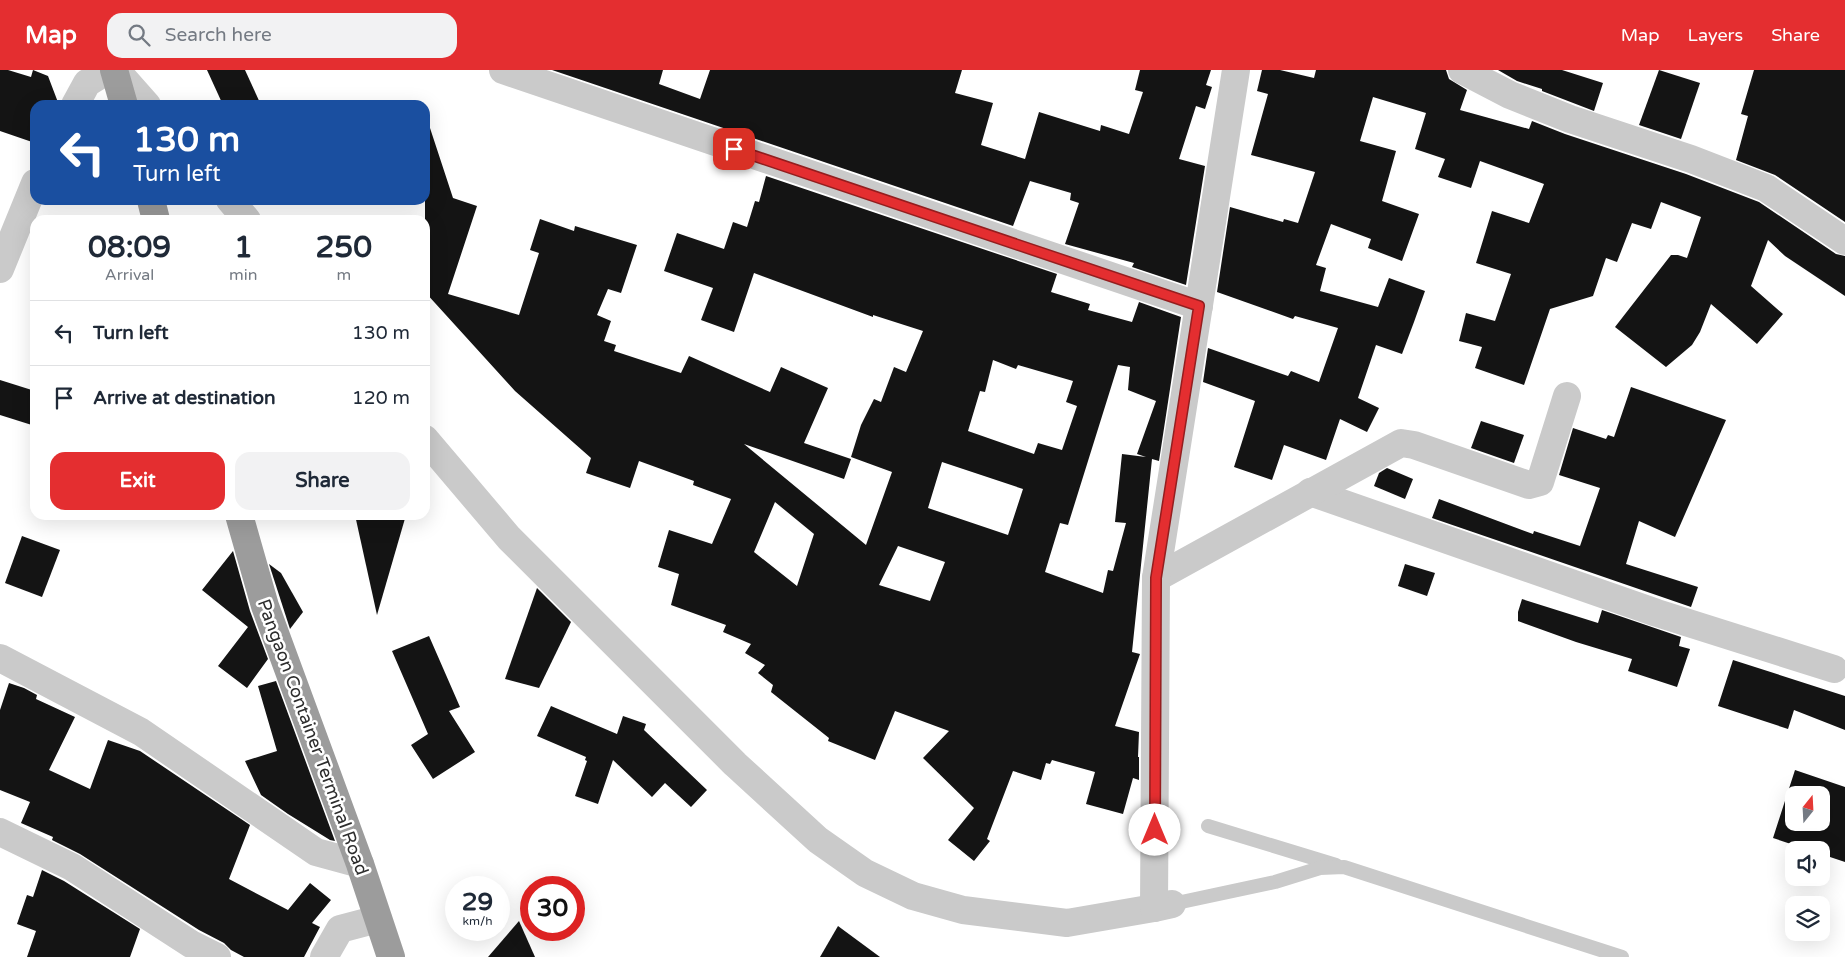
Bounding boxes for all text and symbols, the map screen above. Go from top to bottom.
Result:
search box [107,13,457,58]
text: Map [25,21,77,50]
icon: search [125,21,153,49]
text: Search here [165,24,272,46]
text: Map [1621,24,1660,46]
text: Layers [1688,24,1743,46]
text: Share [1771,24,1820,46]
text: 130 m [133,119,240,161]
icon: left [50,120,115,185]
pin [713,128,755,170]
icon: arrive [720,135,748,163]
text: Turn left [133,161,221,187]
text: 08:09 [88,229,171,266]
text: 1 [234,229,253,266]
text: 250 [316,229,372,266]
text: Arrival [105,265,154,285]
text: min [229,265,258,285]
text: m [336,265,351,285]
icon: left [50,319,78,347]
text: Turn left [93,322,169,344]
text: 130 m [352,322,410,344]
icon: arrive [50,384,78,412]
text: Arrive at destination [93,387,276,409]
text: 120 m [352,387,410,409]
button: Exit [50,452,225,510]
button: Share [235,452,410,510]
street label: Pangaon Container Terminal Road [253,596,373,878]
north arrow [1785,786,1830,831]
map controls [1785,786,1830,941]
position arrow [1128,803,1180,855]
button: sound [1785,841,1830,886]
speed limit sign: 30 [520,876,585,941]
text: 29 [462,887,493,917]
button: layers [1785,896,1830,941]
text: km/h [462,914,493,928]

